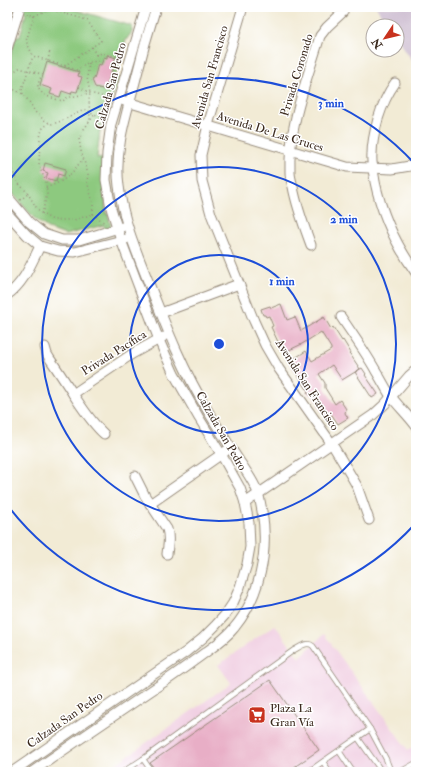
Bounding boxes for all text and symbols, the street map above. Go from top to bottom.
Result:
north arrow [365,18,405,58]
street label: Avenida San Francisco [188,24,232,131]
street label: Privada Coronado [277,32,317,118]
text: N [368,35,386,52]
street label: Calzada San Pedro [92,41,130,131]
text: 3 min [318,96,345,111]
street label: Avenida De Las Cruces [214,108,325,155]
text: 2 min [330,212,358,227]
text: 1 min [269,274,296,289]
street label: Privada Pacífica [79,326,150,379]
street label: Avenida San Francisco [271,336,342,434]
centre of rings [212,337,226,351]
street label: Calzada San Pedro [192,389,250,473]
street label: Calzada San Pedro [24,688,106,752]
place label: Plaza La Gran Vía [270,701,315,730]
supermarket icon: Plaza La Gran Vía [247,705,267,725]

